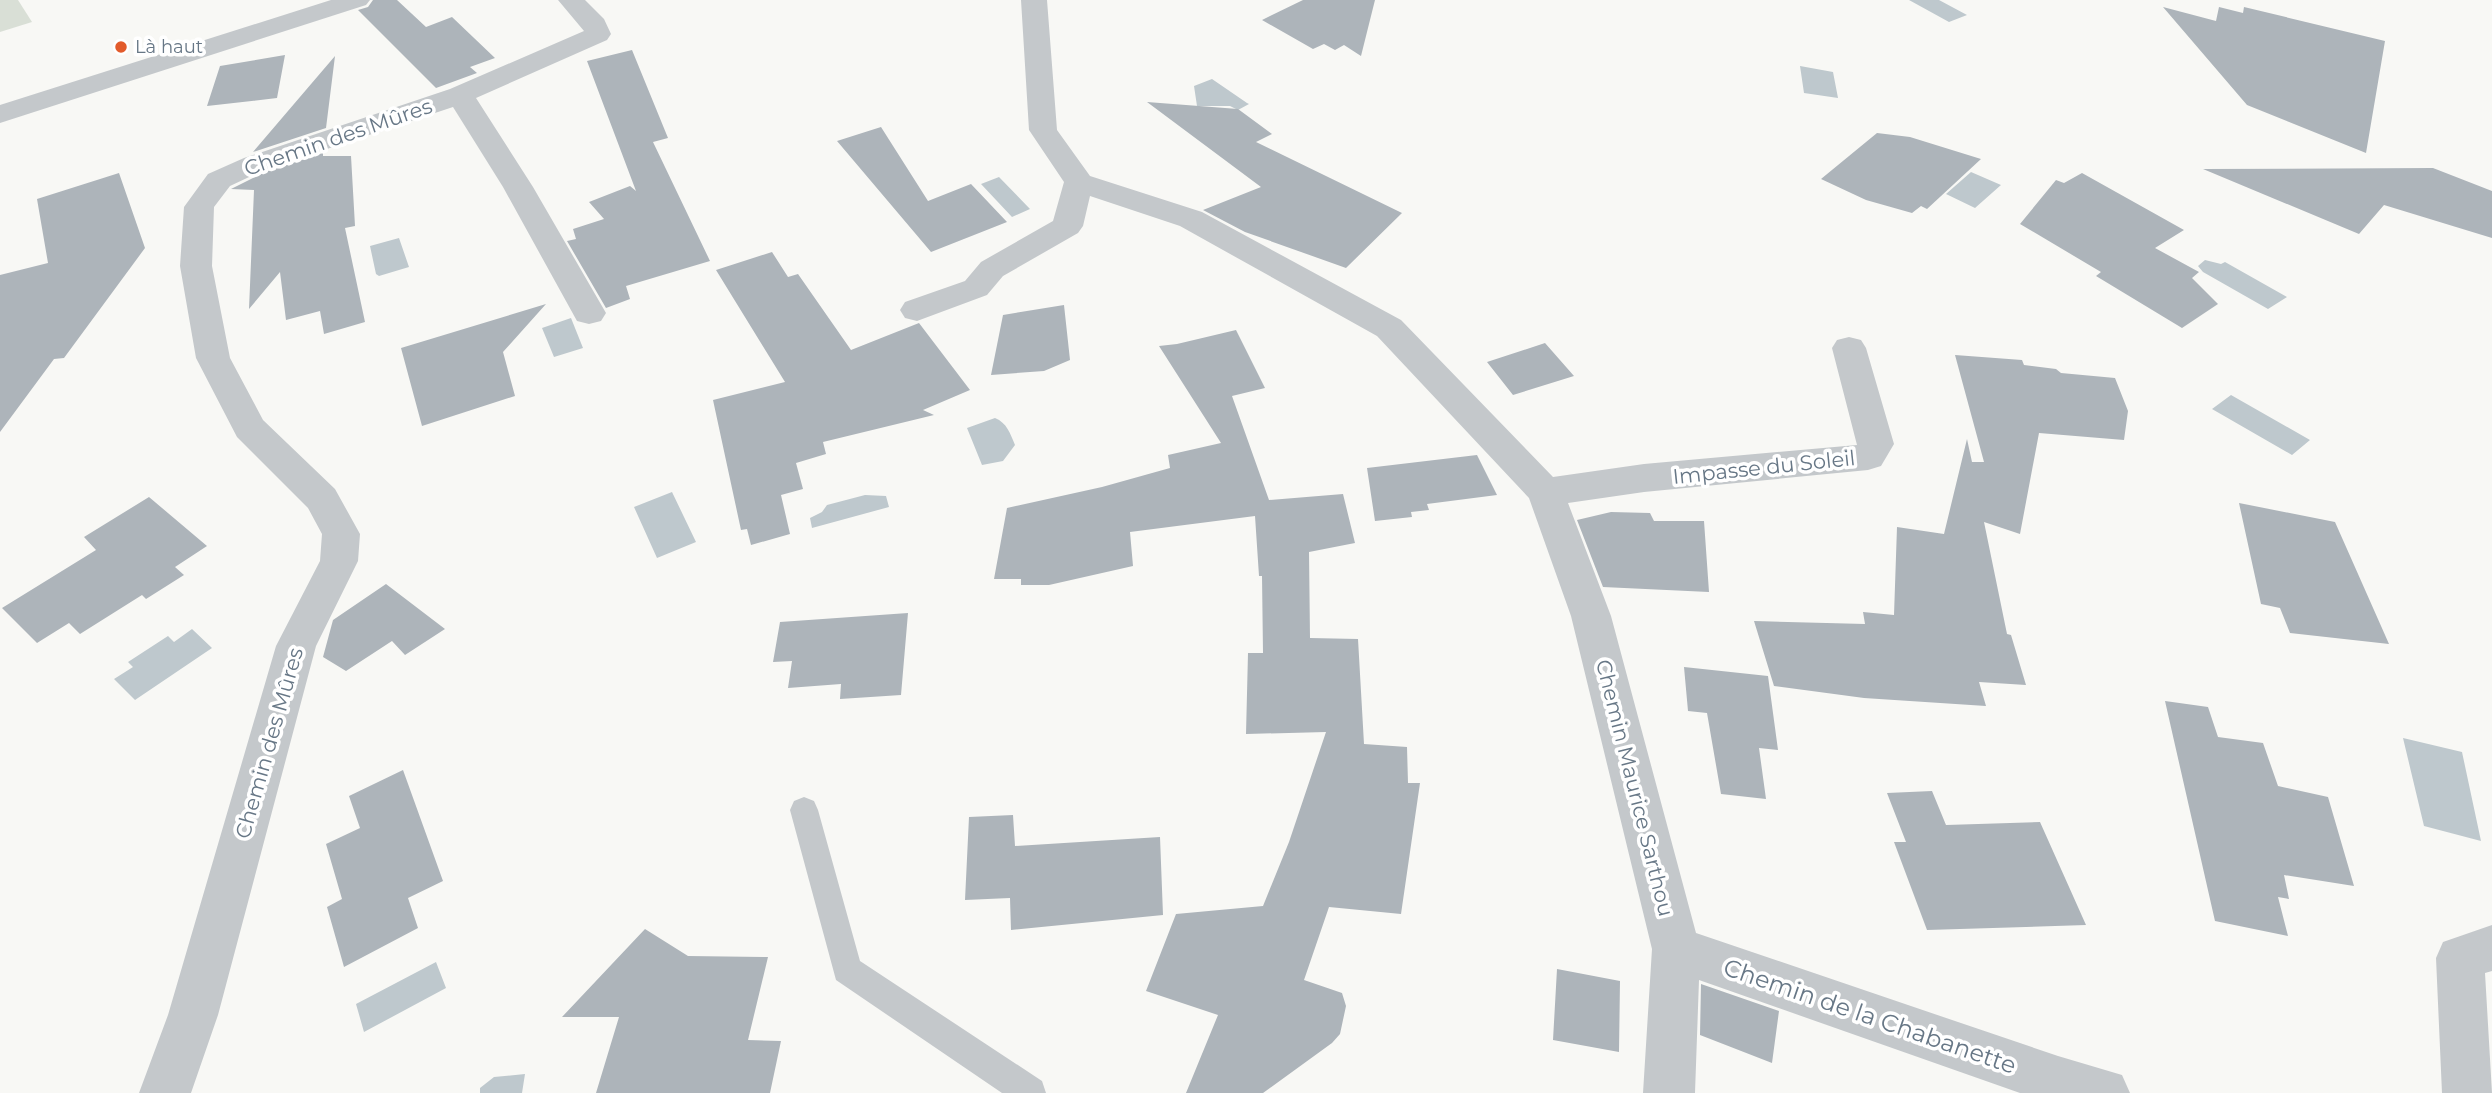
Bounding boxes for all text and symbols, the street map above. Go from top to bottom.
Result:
place label: Là haut [135,36,203,58]
marker: Là haut [113,39,129,55]
street label: Chemin des Mûres [241,93,435,181]
street label: Impasse du Soleil [1671,445,1857,489]
street label: Chemin des Mûres [230,645,308,841]
street label: Chemin Maurice Sarthou [1591,657,1679,919]
street label: Chemin de la Chabanette [1720,952,2020,1080]

